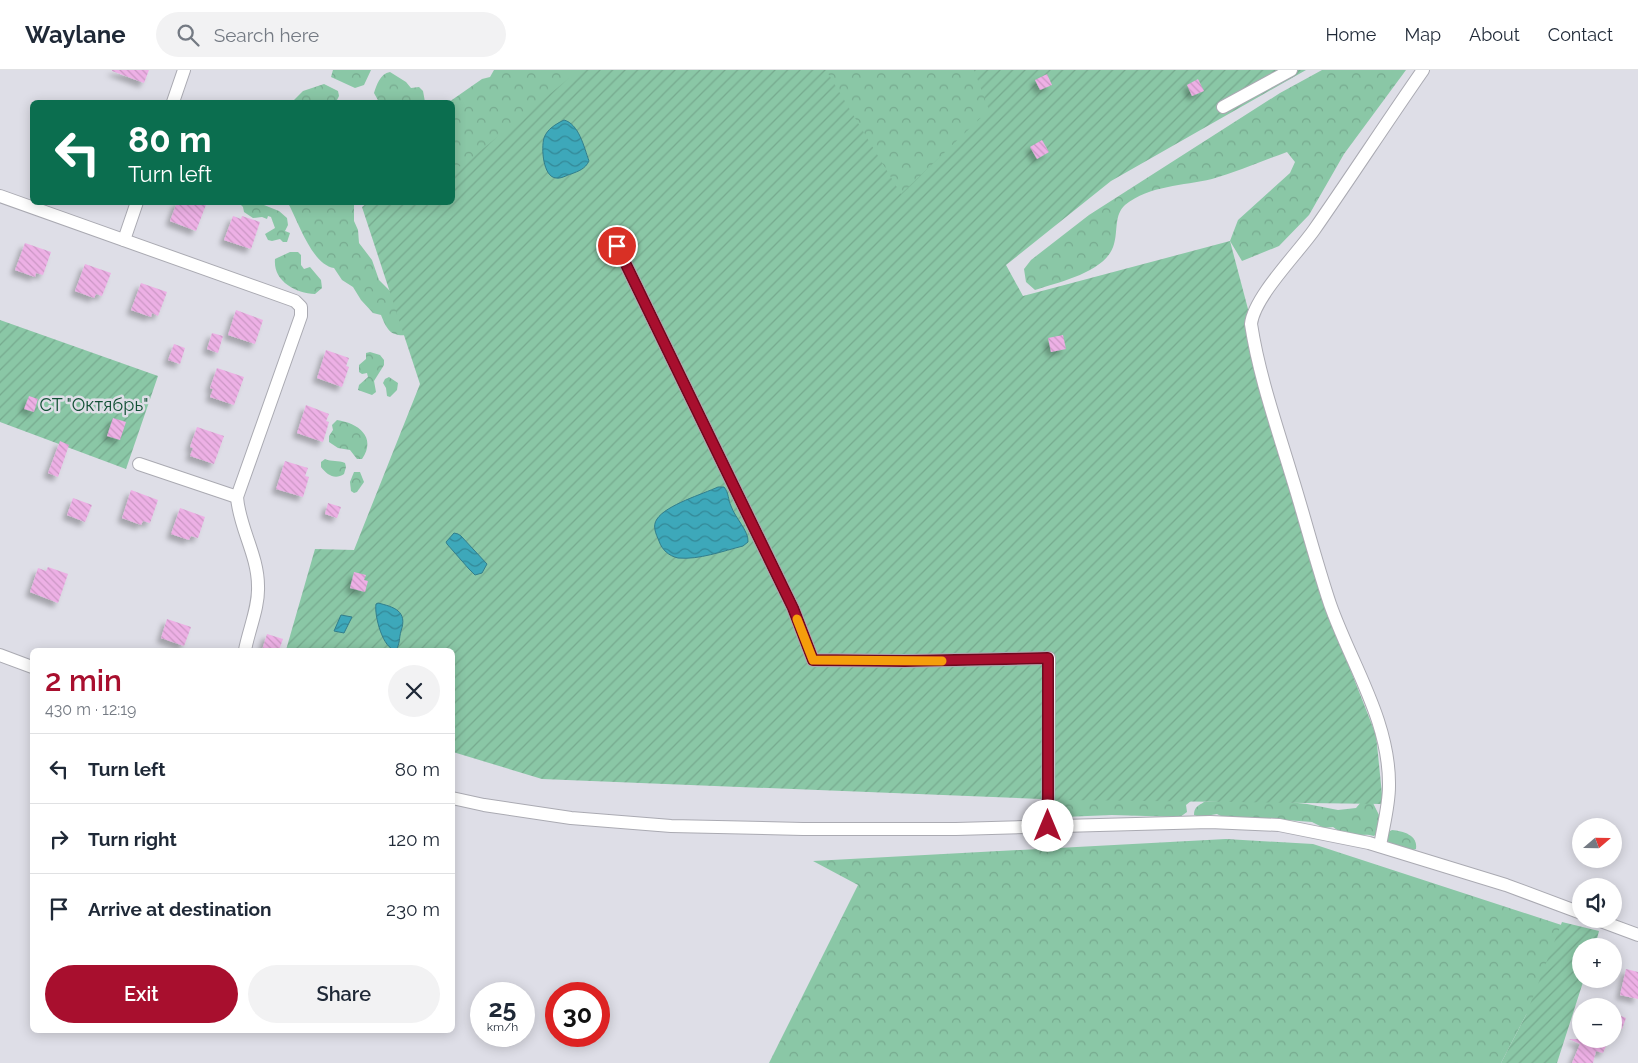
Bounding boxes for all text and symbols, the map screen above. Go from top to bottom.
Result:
search box [156,12,506,57]
text: Waylane [25,20,126,49]
icon: search [174,21,202,49]
text: Search here [214,24,319,46]
text: Home [1325,24,1376,45]
text: Map [1404,24,1441,45]
text: About [1469,24,1520,45]
text: Contact [1548,24,1613,45]
text: 80 m [128,119,212,160]
icon: left [45,120,110,185]
text: Turn left [128,161,212,187]
pin [596,225,638,267]
icon: arrive [603,232,631,260]
park label: СТ "Октябрь" [40,394,148,415]
text: 2 min [45,663,122,698]
button: close [388,665,440,717]
text: 430 m · 12:19 [45,700,136,719]
icon: left [45,755,73,783]
text: Turn left [88,758,165,780]
text: 80 m [395,758,440,780]
position arrow [1021,799,1073,851]
north arrow [1572,818,1622,868]
map controls [1572,818,1622,1048]
icon: right [45,825,73,853]
text: Turn right [88,828,177,850]
text: 120 m [388,828,440,850]
button: sound [1572,878,1622,928]
icon: arrive [45,895,73,923]
text: Arrive at destination [88,898,272,920]
text: 230 m [386,898,440,920]
button: + [1572,938,1622,988]
button: Exit [45,965,238,1023]
button: Share [248,965,440,1023]
speed limit sign: 30 [545,982,610,1047]
text: 25 [489,993,516,1023]
button: − [1572,998,1622,1048]
text: km/h [487,1020,518,1034]

